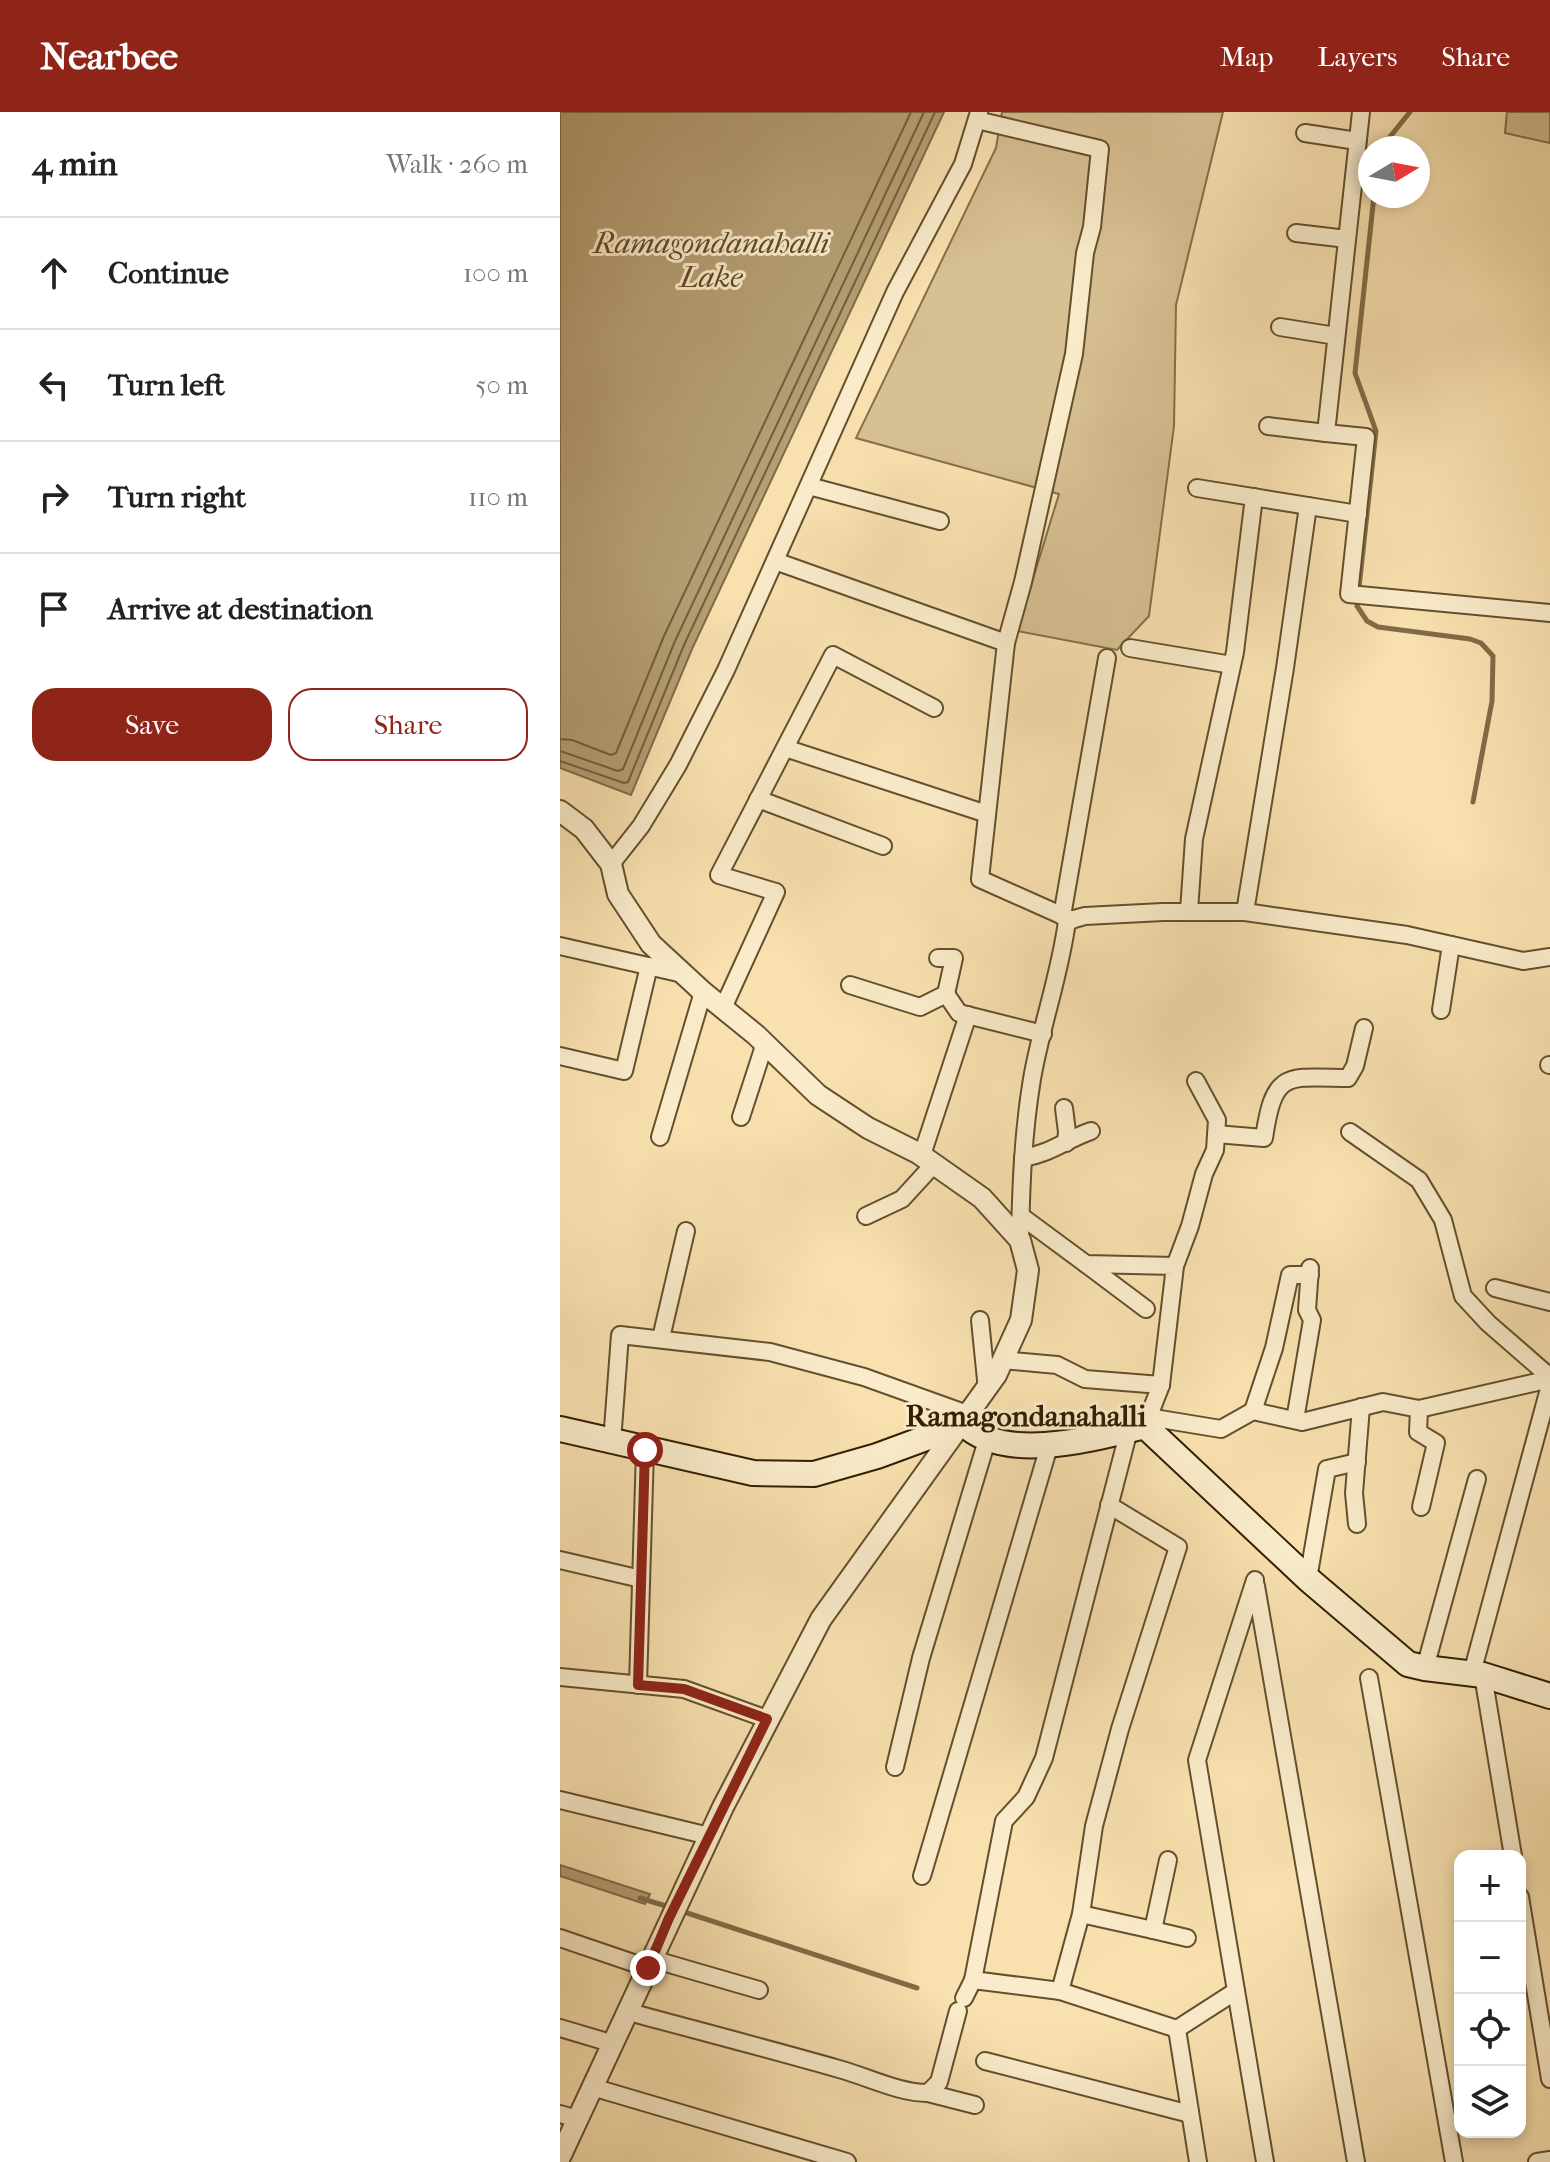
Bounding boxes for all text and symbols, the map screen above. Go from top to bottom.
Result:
text: Nearbee [40,34,178,79]
text: Map [1220,40,1273,73]
text: Layers [1317,40,1397,73]
text: Share [1441,40,1510,73]
north arrow [1358,136,1430,208]
text: 4 min [32,144,117,184]
text: Walk · 260 m [386,149,528,180]
water label: Ramagondanahalli Lake [591,226,831,295]
icon: ahead [32,251,76,295]
text: Continue [108,256,229,291]
text: 100 m [463,258,528,289]
icon: left [32,363,76,407]
text: Turn left [108,368,225,403]
text: 50 m [475,370,528,401]
icon: right [32,475,76,519]
text: Turn right [108,480,246,515]
text: 110 m [468,482,528,513]
icon: arrive [32,587,76,631]
text: Arrive at destination [108,592,373,627]
button: Save [32,688,272,761]
button: Share [288,688,528,761]
district label: Ramagondanahalli [906,1399,1147,1434]
route start [627,1432,663,1468]
map controls [1454,1850,1526,2138]
button: + [1454,1850,1526,1922]
button: − [1454,1922,1526,1994]
route end [630,1950,666,1986]
button: locate [1454,1994,1526,2066]
button: layers [1454,2066,1526,2138]

